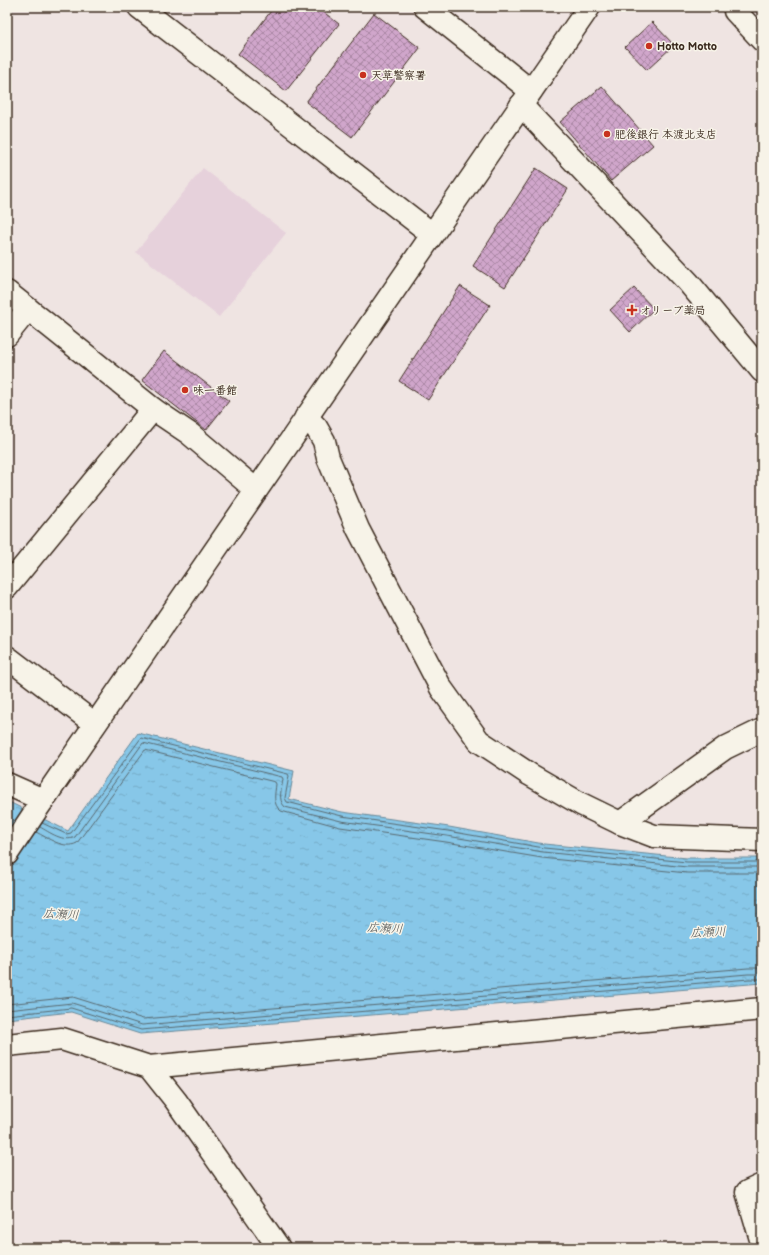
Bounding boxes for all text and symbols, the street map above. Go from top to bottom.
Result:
place label: Hotto Motto [657,40,717,53]
marker: Hotto Motto [644,41,654,51]
place label: 天草警察署 [371,69,426,82]
marker: 天草警察署 [358,70,368,80]
place label: 肥後銀行 本渡北支店 [615,128,717,141]
marker: 肥後銀行 本渡北支店 [602,129,612,139]
place label: オリーブ薬局 [640,304,706,317]
marker: オリーブ薬局 [627,305,637,315]
place label: 味一番館 [193,384,237,397]
marker: 味一番館 [180,385,190,395]
water label: 広瀬川 [43,906,79,923]
water label: 広瀬川 [367,920,403,937]
water label: 広瀬川 [690,924,726,941]

